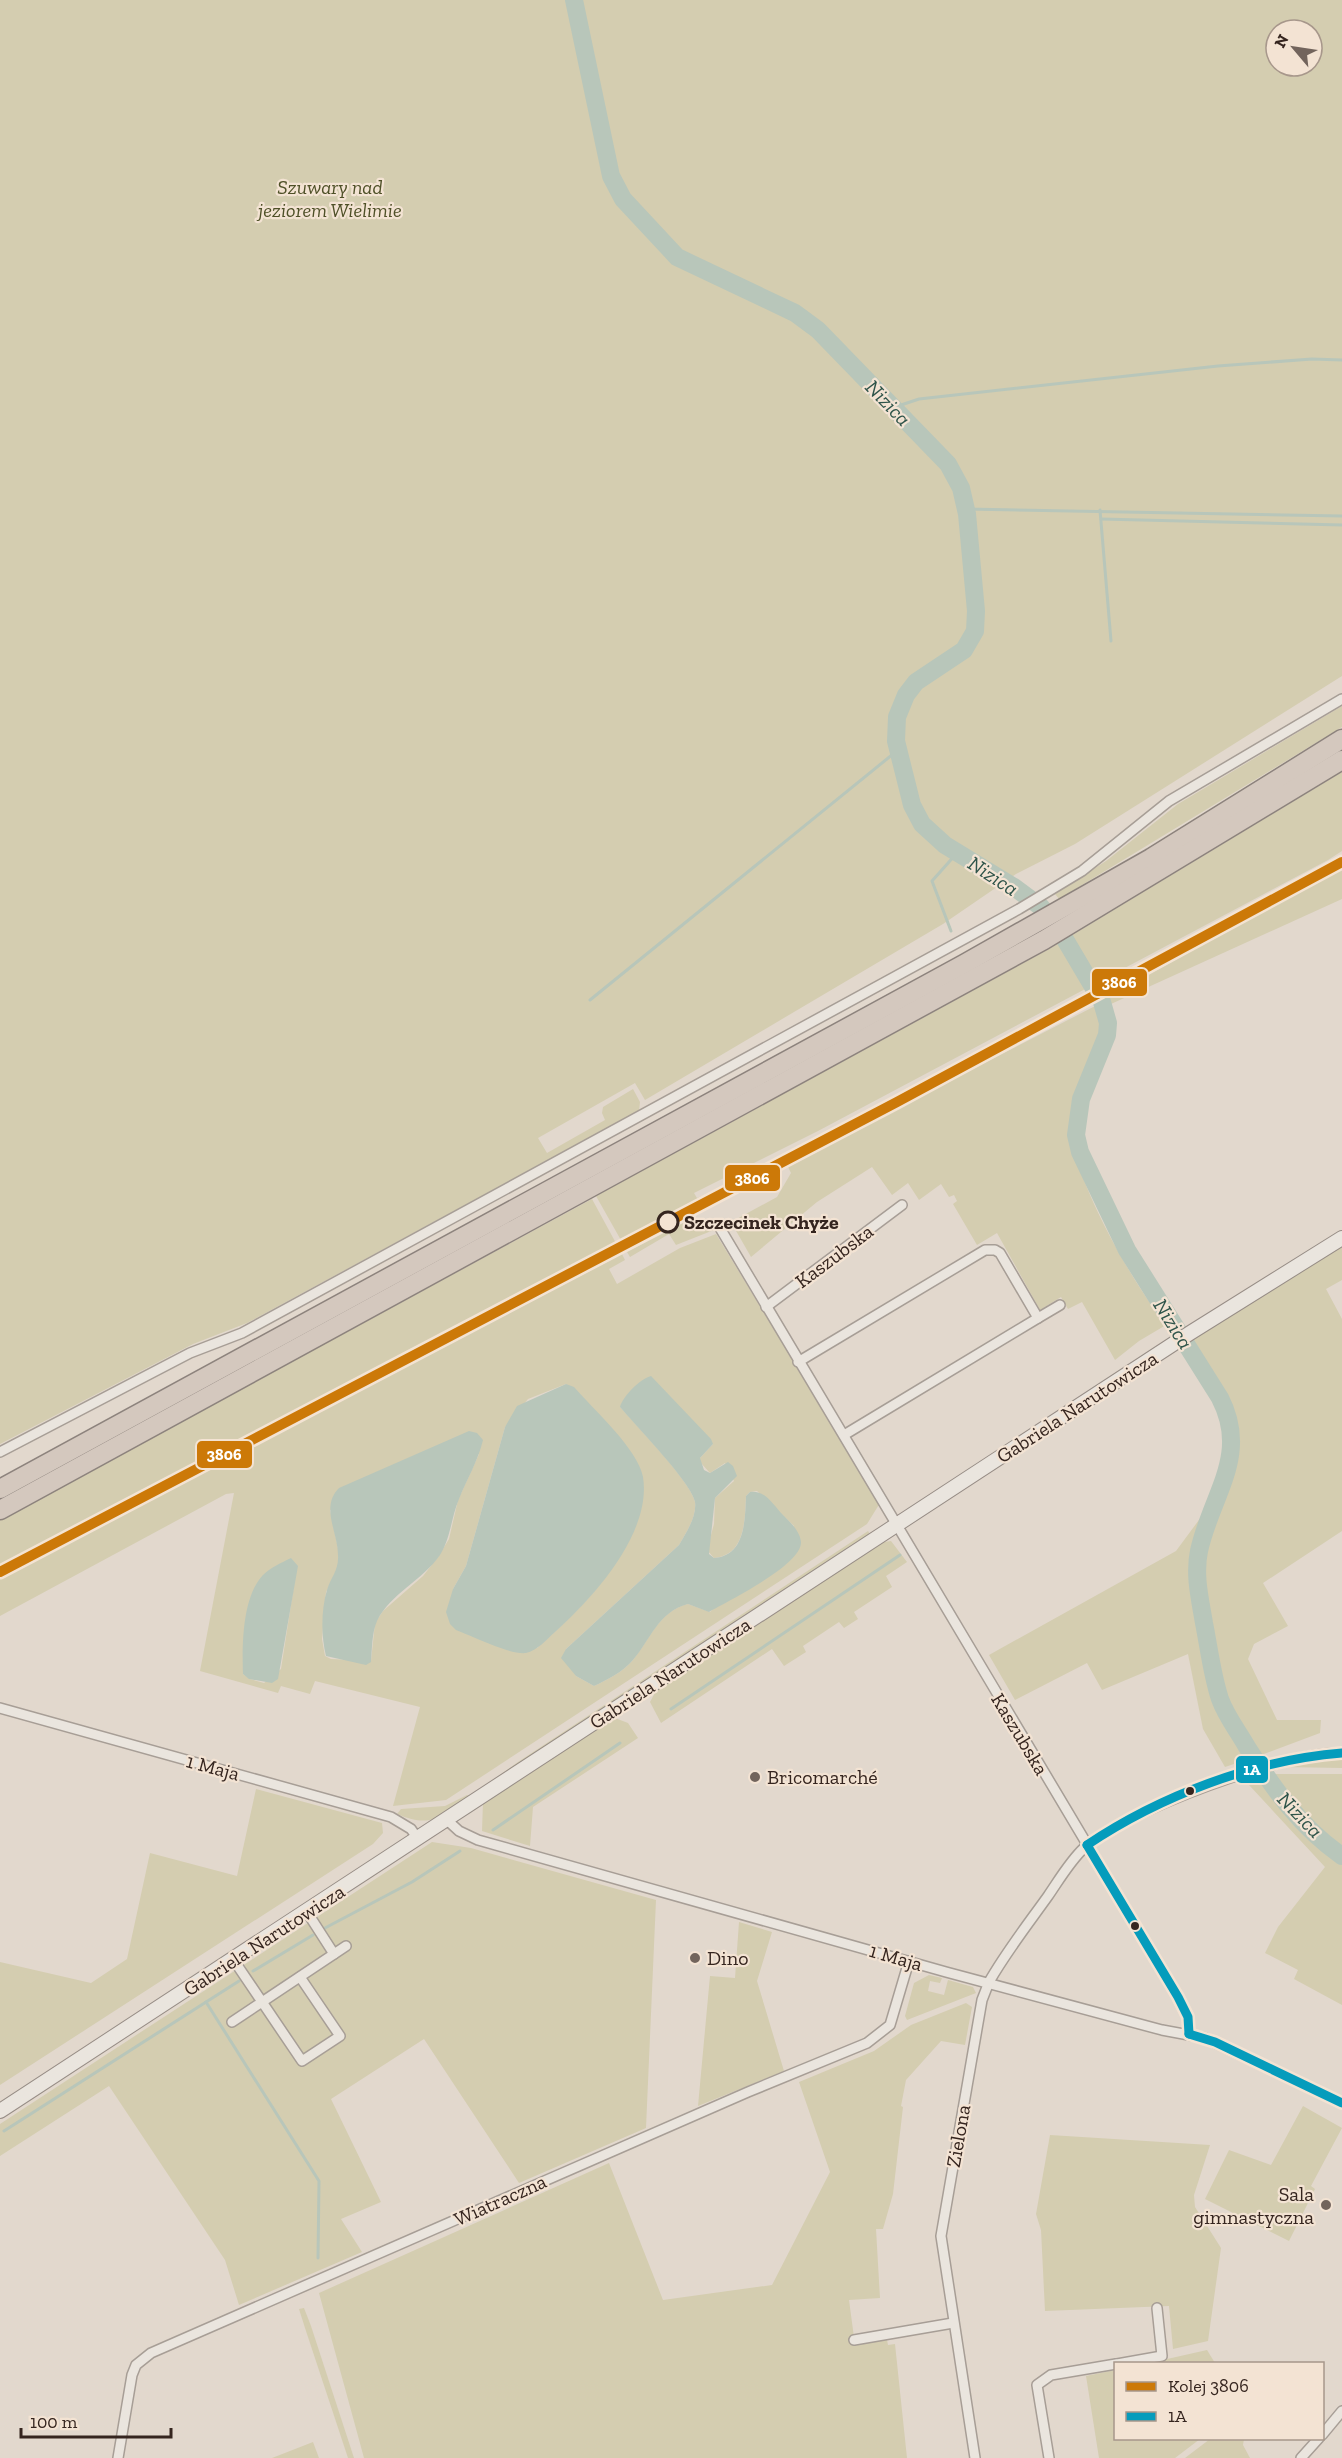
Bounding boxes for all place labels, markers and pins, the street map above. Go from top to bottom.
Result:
place label: Szczecinek Chyże [684,1210,839,1234]
marker: Szczecinek Chyże [657,1211,679,1233]
place label: Bricomarché [767,1765,878,1789]
marker: Bricomarché [748,1770,762,1784]
unlabelled marker [1184,1785,1196,1797]
unlabelled marker [1129,1920,1141,1932]
place label: Dino [707,1946,748,1970]
marker: Dino [688,1951,702,1965]
place label: Sala gimnastyczna [1193,2182,1314,2229]
marker: Sala gimnastyczna [1319,2198,1333,2212]

